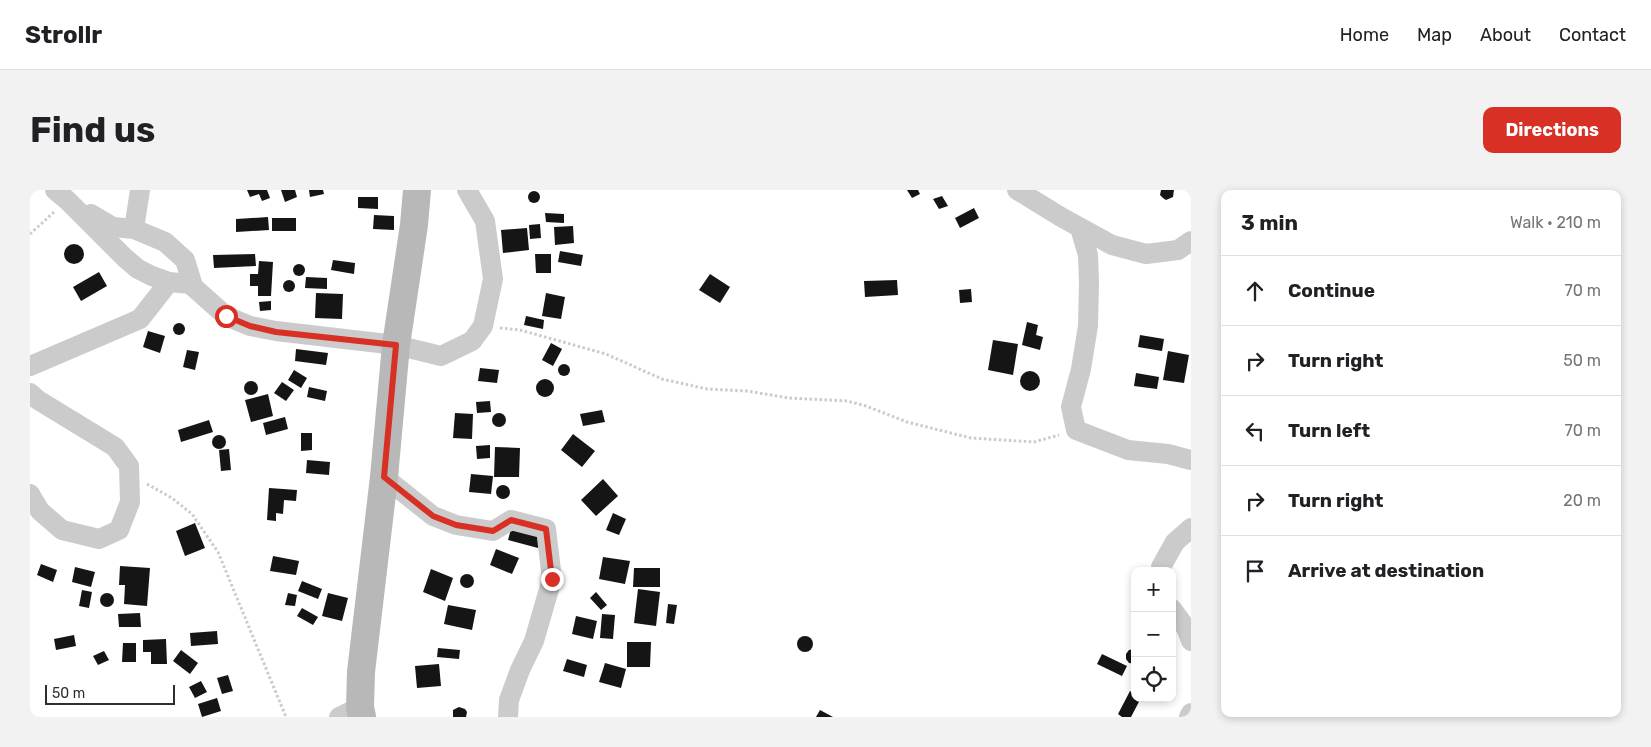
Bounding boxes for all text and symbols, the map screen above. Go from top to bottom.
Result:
text: Strollr [25,21,102,49]
text: Home [1340,24,1389,46]
text: Map [1417,24,1452,46]
text: About [1480,24,1531,46]
text: Contact [1559,24,1626,46]
button: Directions [1483,107,1621,153]
text: Find us [30,109,155,151]
text: 3 min [1241,210,1298,235]
text: Walk · 210 m [1510,213,1601,232]
icon: ahead [1241,277,1269,305]
text: Continue [1288,279,1375,302]
text: 70 m [1564,281,1601,300]
route start [215,305,238,328]
icon: right [1241,347,1269,375]
text: Turn right [1288,349,1383,372]
text: 50 m [1563,351,1601,370]
icon: left [1241,417,1269,445]
text: Turn left [1288,419,1370,442]
text: 70 m [1564,421,1601,440]
icon: right [1241,487,1269,515]
text: Turn right [1288,489,1383,512]
text: 20 m [1563,491,1601,510]
icon: arrive [1241,557,1269,585]
text: Arrive at destination [1288,559,1484,582]
map controls [1131,567,1176,702]
button: + [1131,567,1176,612]
route end [541,568,564,591]
button: − [1131,612,1176,657]
button: locate [1131,657,1176,702]
scale bar [45,682,175,705]
text: 50 m [52,685,85,702]

